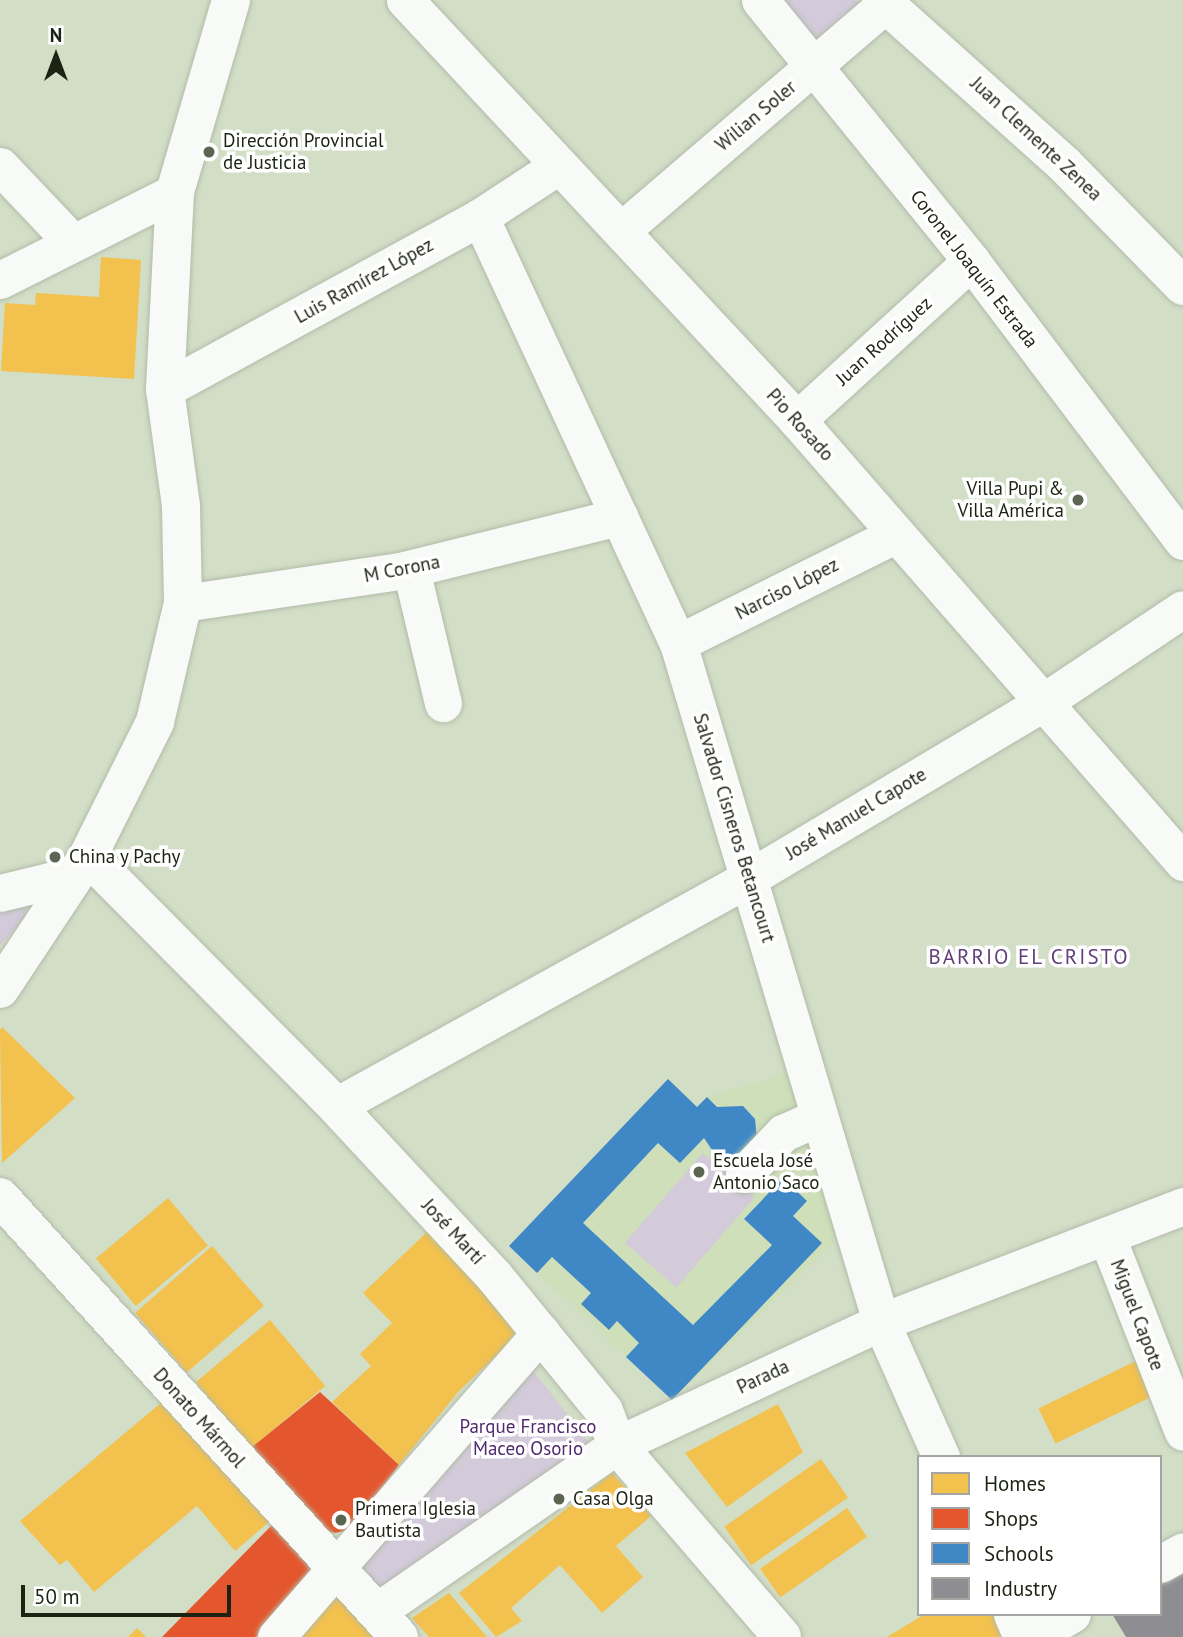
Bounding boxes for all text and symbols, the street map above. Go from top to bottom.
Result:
north arrow [21,21,91,91]
text: N [50,23,62,47]
street label: Juan Clemente Zenea [965,72,1107,206]
street label: Wilian Soler [711,76,801,156]
place label: Dirección Provincial de Justicia [223,130,384,174]
marker: Dirección Provincial de Justicia [201,144,217,160]
street label: Coronel Joaquín Estrada [905,186,1043,352]
street label: Luis Ramírez López [290,233,438,329]
street label: Juan Rodríguez [831,292,937,390]
street label: Pio Rosado [762,384,838,466]
place label: Villa Pupi & Villa América [957,478,1064,522]
marker: Villa Pupi & Villa América [1070,492,1086,508]
street label: M Corona [362,550,442,588]
street label: Narciso López [732,553,842,625]
street label: Salvador Cisneros Betancourt [688,711,780,945]
street label: José Manuel Capote [782,763,930,865]
place label: China y Pachy [69,846,181,868]
marker: China y Pachy [47,849,63,865]
district label: BARRIO EL CRISTO [930,944,1128,970]
place label: Escuela José Antonio Saco [713,1150,819,1194]
marker: Escuela José Antonio Saco [691,1164,707,1180]
street label: José Martí [417,1194,489,1270]
street label: Miguel Capote [1105,1256,1169,1374]
street label: Parada [733,1355,793,1399]
street label: Donato Mármol [148,1364,250,1472]
park label: Parque Francisco Maceo Osorio [459,1416,597,1460]
legend [917,1455,1162,1616]
text: Homes [984,1470,1046,1497]
place label: Casa Olga [573,1488,654,1510]
marker: Casa Olga [551,1491,567,1507]
place label: Primera Iglesia Bautista [355,1498,476,1542]
text: Shops [984,1505,1038,1532]
marker: Primera Iglesia Bautista [333,1512,349,1528]
text: Schools [984,1540,1054,1567]
scale bar [24,1570,234,1614]
text: Industry [984,1575,1057,1602]
text: 50 m [34,1583,80,1610]

